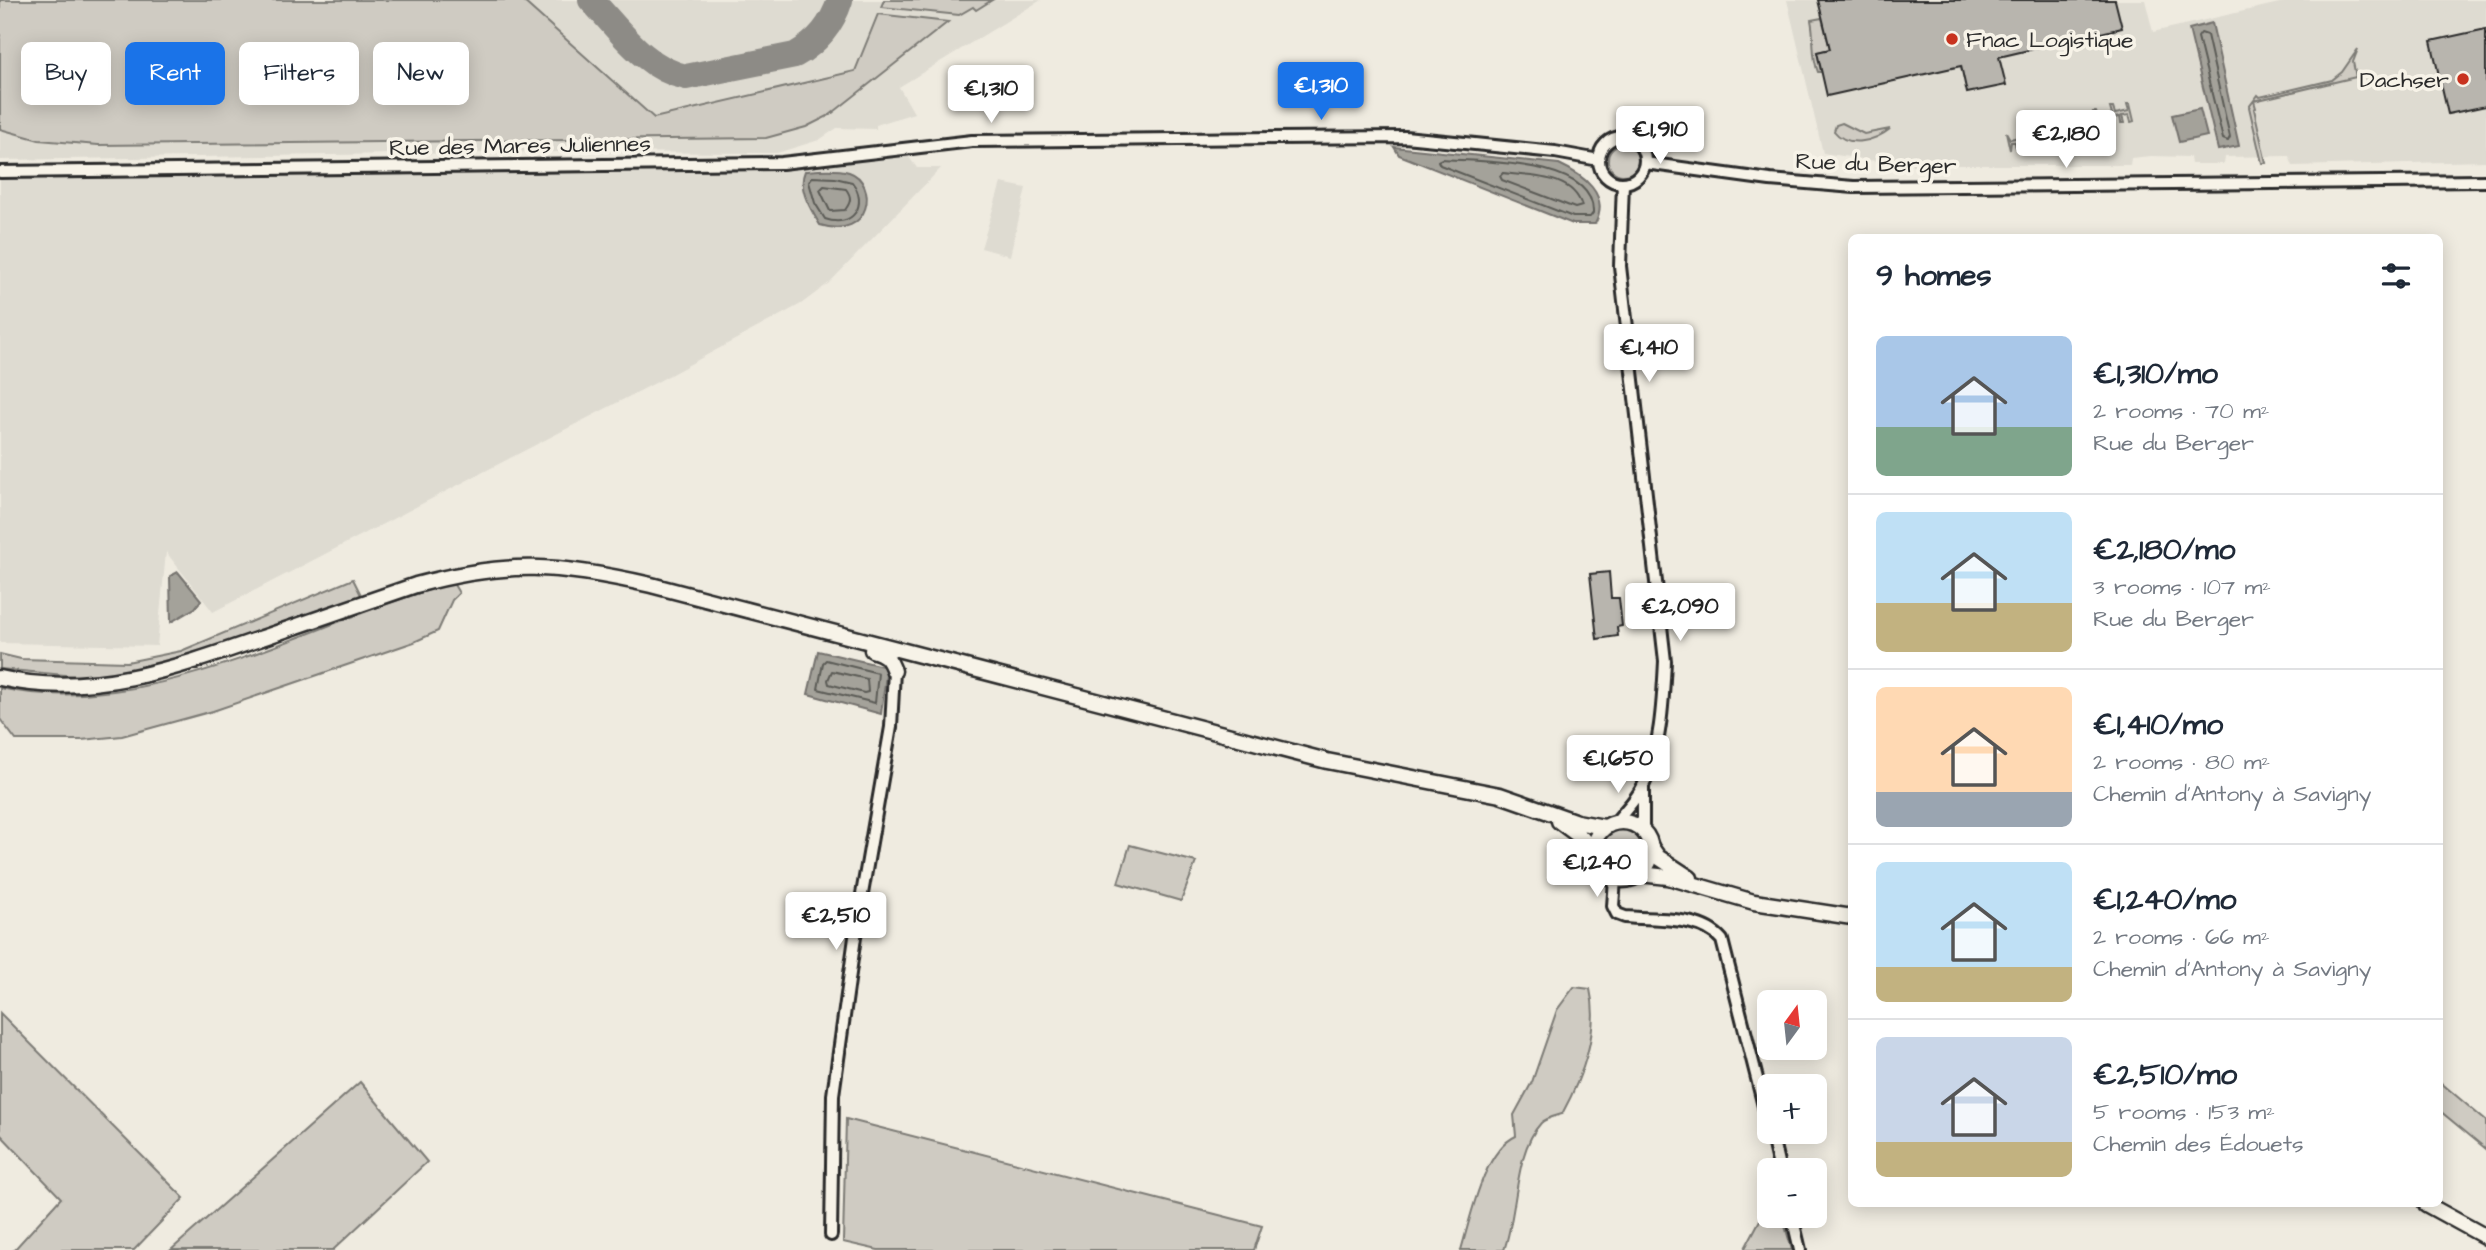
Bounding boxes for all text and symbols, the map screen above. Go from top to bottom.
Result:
place label: Fnac Logistique [1966,24,2133,57]
marker: Fnac Logistique [1944,31,1960,47]
chip: Buy [21,42,111,105]
chip: Rent [125,42,225,105]
chip: Filters [239,42,359,105]
chip: New [373,42,469,105]
pin: €1,310 [1264,62,1378,122]
place label: Dachser [2360,64,2449,96]
pin: €1,310 [934,66,1048,125]
text: €1,310 [1294,69,1348,101]
marker: Dachser [2455,71,2471,87]
text: €1,310 [964,72,1018,104]
pin: €1,910 [1603,106,1717,166]
pin: €2,180 [2009,110,2123,170]
text: €1,910 [1632,113,1688,145]
text: €2,180 [2032,117,2100,149]
street label: Rue des Mares Juliennes [389,128,651,164]
street label: Rue du Berger [1795,145,1957,184]
text: 9 homes [1876,255,1991,297]
icon: filters [2377,257,2415,295]
pin: €1,410 [1592,324,1706,384]
text: €1,410 [1620,331,1678,363]
text: €1,310/mo [2093,353,2218,395]
icon: home [1932,364,2016,448]
text: 2 rooms · 70 m² [2093,395,2269,427]
text: Rue du Berger [2093,427,2254,459]
text: €2,180/mo [2093,529,2235,571]
icon: home [1932,540,2016,624]
text: 3 rooms · 107 m² [2093,571,2271,603]
pin: €2,090 [1623,584,1737,643]
text: €2,090 [1641,590,1719,622]
text: Rue du Berger [2093,603,2254,635]
text: €1,410/mo [2093,704,2223,746]
icon: home [1932,715,2016,799]
pin: €1,650 [1561,736,1675,795]
text: €1,650 [1583,742,1653,774]
text: 2 rooms · 80 m² [2093,746,2270,778]
text: Chemin d'Antony à Savigny [2093,778,2371,810]
pin: €1,240 [1540,839,1654,899]
text: €1,240 [1563,846,1631,878]
text: €1,240/mo [2093,879,2236,921]
icon: home [1932,890,2016,974]
pin: €2,510 [779,892,893,952]
text: €2,510 [801,899,871,931]
text: 2 rooms · 66 m² [2093,921,2270,953]
text: Chemin d'Antony à Savigny [2093,953,2371,985]
north arrow [1757,990,1827,1060]
map controls [1757,990,1827,1228]
text: €2,510/mo [2093,1054,2237,1096]
icon: home [1932,1065,2016,1149]
button: + [1757,1074,1827,1144]
text: 5 rooms · 153 m² [2093,1096,2275,1128]
text: Chemin des Édouets [2093,1128,2304,1160]
button: − [1757,1158,1827,1228]

